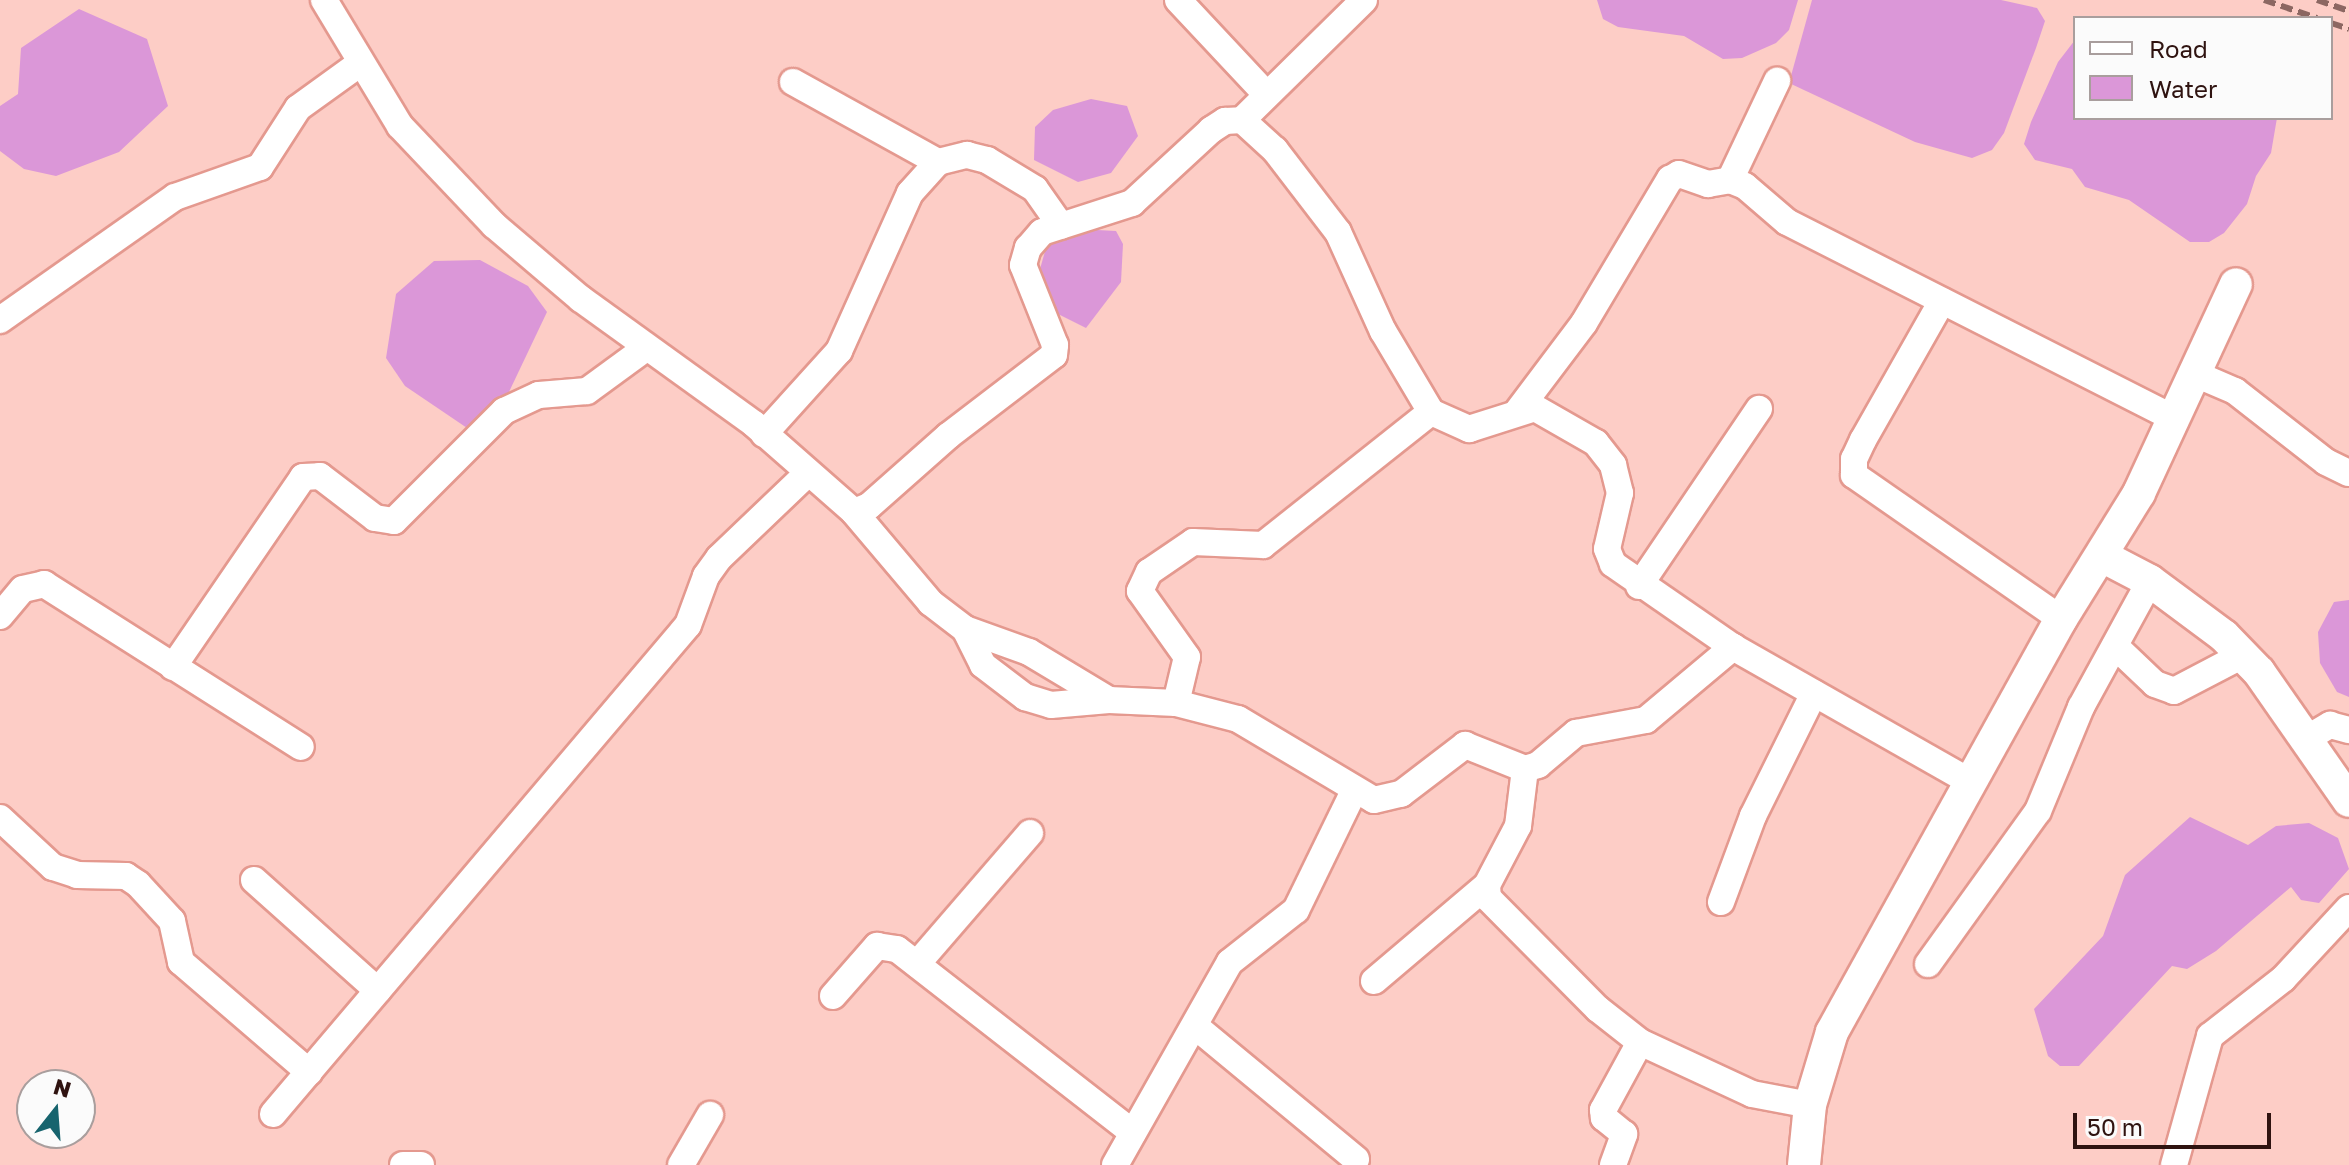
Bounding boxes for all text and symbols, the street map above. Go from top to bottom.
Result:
legend [2073,16,2333,120]
text: Road [2149,34,2208,63]
text: Water [2149,74,2217,103]
north arrow [16,1069,96,1149]
text: N [51,1072,75,1103]
scale bar [2077,1097,2275,1147]
text: 50 m [2087,1112,2143,1141]

